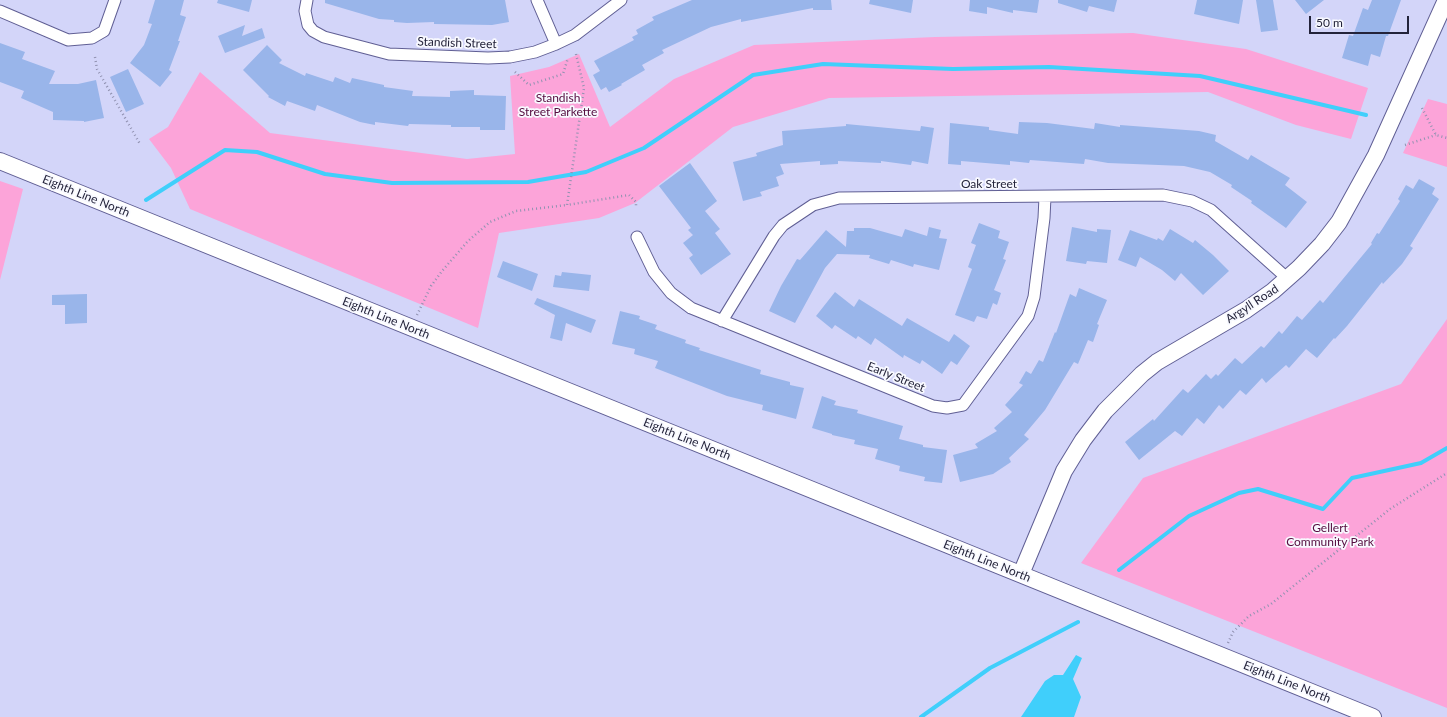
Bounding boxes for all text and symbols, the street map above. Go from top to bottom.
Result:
scale bar [1311,8,1411,34]
text: 50 m [1316,15,1343,30]
street label: Standish Street [417,34,497,52]
park label: Standish Street Parkette [519,91,597,119]
street label: Eighth Line North [40,172,132,220]
street label: Oak Street [961,177,1017,191]
street label: Argyll Road [1223,282,1281,326]
street label: Eighth Line North [340,294,432,342]
street label: Early Street [865,359,927,395]
street label: Eighth Line North [641,415,733,463]
park label: Gellert Community Park [1286,521,1374,549]
street label: Eighth Line North [941,537,1033,585]
street label: Eighth Line North [1241,658,1333,706]

